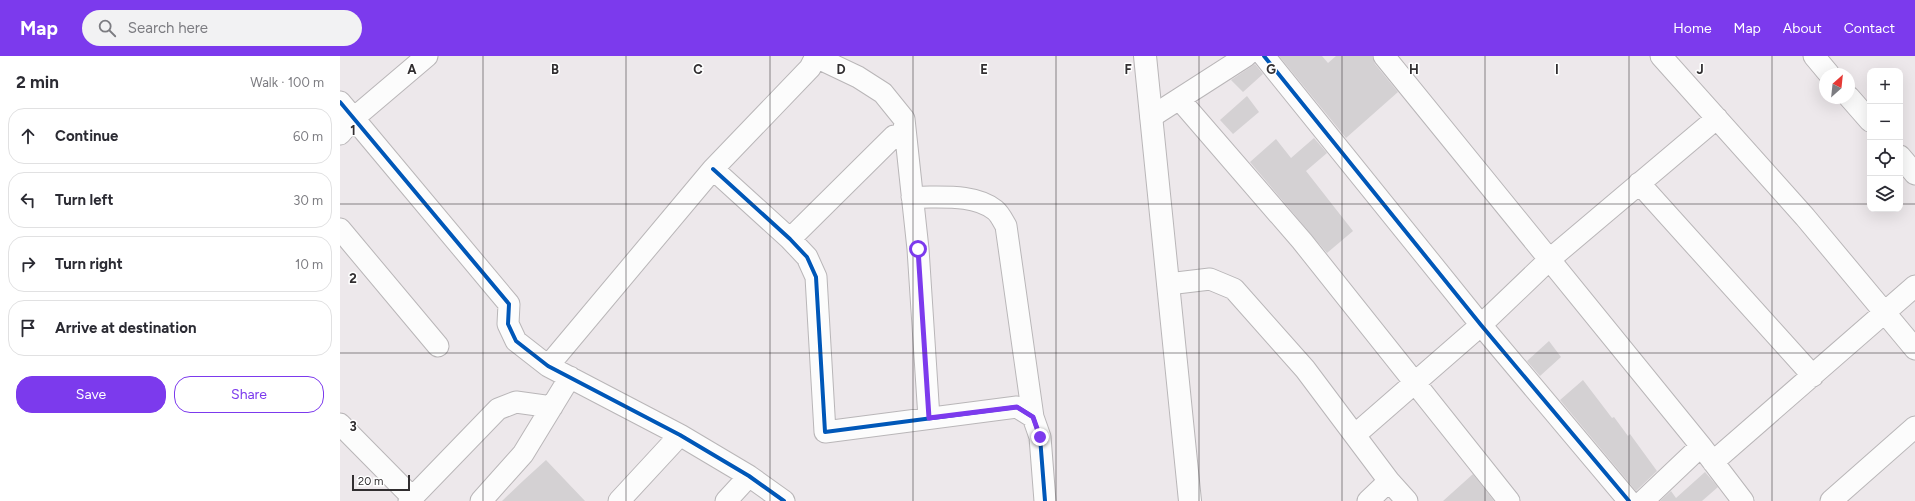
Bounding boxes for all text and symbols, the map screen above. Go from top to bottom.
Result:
search box [82,10,362,46]
text: Map [20,17,58,40]
icon: search [96,17,118,39]
text: Search here [128,19,208,37]
text: Home [1673,20,1712,37]
text: Map [1734,20,1761,37]
text: About [1783,20,1822,37]
text: Contact [1844,20,1895,37]
text: A [407,62,417,77]
text: B [551,62,559,77]
text: C [693,62,703,77]
text: D [836,62,846,77]
text: E [980,62,988,77]
text: F [1124,62,1132,77]
text: G [1266,62,1276,77]
text: H [1409,62,1419,77]
text: I [1555,62,1559,77]
text: J [1696,62,1704,77]
north arrow [1819,68,1855,104]
map controls [1867,68,1903,212]
button: + [1867,68,1903,104]
text: 2 min [16,72,59,92]
text: Walk · 100 m [250,75,324,90]
button: − [1867,104,1903,140]
text: 1 [350,123,356,138]
icon: ahead [17,125,39,147]
text: Continue [55,127,118,145]
text: 60 m [293,129,323,144]
button: locate [1867,140,1903,176]
button: layers [1867,176,1903,212]
icon: left [17,189,39,211]
text: Turn left [55,191,113,209]
text: 30 m [293,193,323,208]
route start [909,240,927,258]
icon: right [17,253,39,275]
text: Turn right [55,255,123,273]
text: 10 m [295,257,323,272]
text: 2 [349,271,357,286]
icon: arrive [17,317,39,339]
text: Arrive at destination [55,319,196,337]
button: Save [16,376,166,413]
button: Share [174,376,324,413]
text: 3 [349,419,357,434]
route end [1031,428,1049,446]
scale bar [352,473,410,492]
text: 20 m [358,475,383,488]

